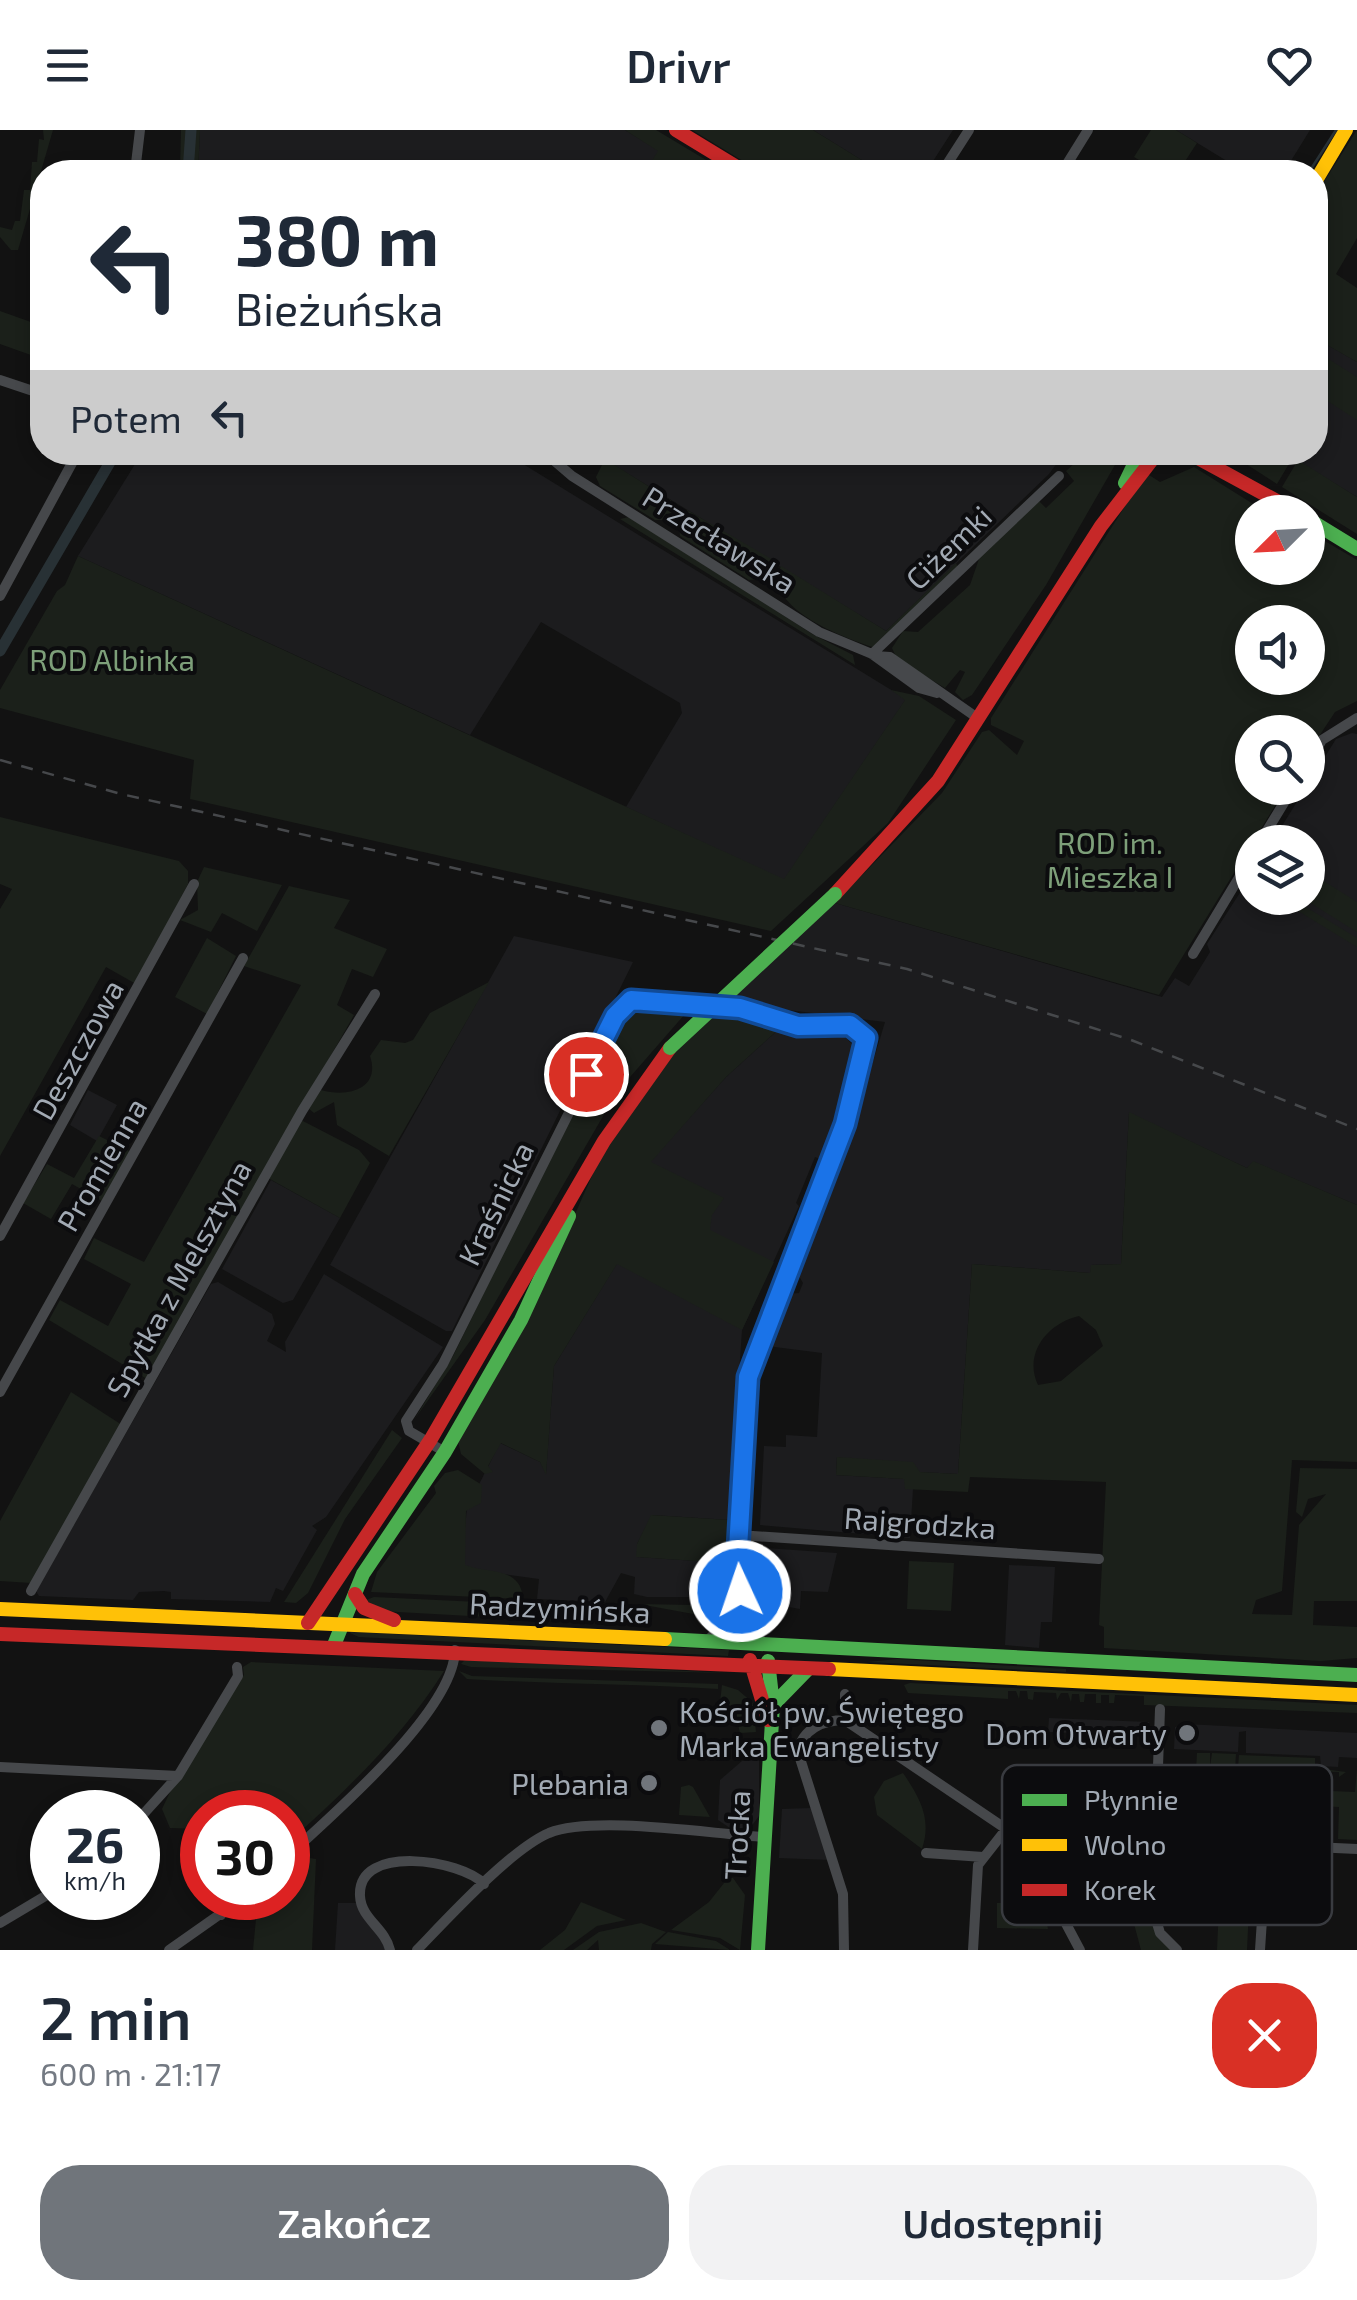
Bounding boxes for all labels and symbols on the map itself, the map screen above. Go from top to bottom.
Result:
street label: Przecławska [637,478,803,600]
north arrow [1235,495,1325,585]
street label: Ciżemki [898,498,998,596]
park label: ROD Albinka [29,641,195,677]
park label: ROD im. Mieszka I [1047,824,1173,894]
street label: Deszczowa [24,973,130,1125]
pin [544,1032,629,1117]
street label: Promienna [49,1091,153,1237]
street label: Kraśnicka [450,1135,540,1271]
street label: Spytka z Melsztyna [98,1153,258,1403]
street label: Rajgrodzka [843,1499,997,1545]
position arrow [688,1539,792,1643]
street label: Radzymińska [468,1584,652,1630]
place label: Kościół pw. Świętego Marka Ewangelisty [679,1693,964,1763]
place label: Dom Otwarty [985,1715,1167,1751]
marker: Kościół pw. Świętego Marka Ewangelisty [648,1717,670,1739]
marker: Dom Otwarty [1176,1722,1198,1744]
place label: Plebania [511,1765,629,1801]
legend [1002,1765,1332,1925]
marker: Plebania [638,1772,660,1794]
text: Płynnie [1084,1782,1178,1816]
street label: Trocka [716,1789,756,1881]
speed limit sign: 30 [180,1790,310,1920]
text: Wolno [1084,1827,1166,1861]
text: Korek [1084,1872,1156,1906]

